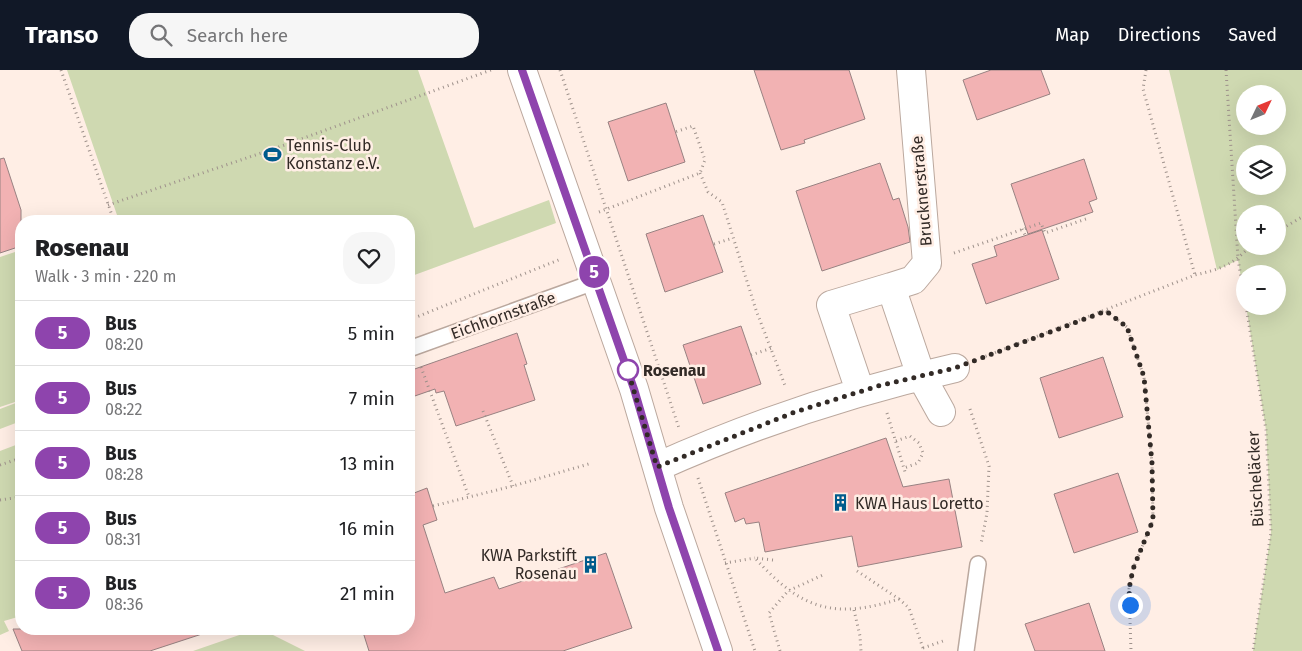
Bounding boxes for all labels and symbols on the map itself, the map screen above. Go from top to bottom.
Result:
north arrow [1236,85,1286,135]
street label: Brucknerstraße [907,135,936,247]
place label: Tennis-Club Konstanz e.V. [286,136,380,173]
sports icon: Tennis-Club Konstanz e.V. [262,144,282,164]
line badge: 5 [578,256,610,288]
street label: Eichhornstraße [448,288,558,343]
marker: Rosenau [617,359,639,381]
place label: Rosenau [643,361,706,380]
street label: Büscheläcker [1243,430,1268,527]
building icon: KWA Haus Loretto [831,493,851,513]
place label: KWA Haus Loretto [855,494,984,513]
place label: KWA Parkstift Rosenau [481,546,577,583]
building icon: KWA Parkstift Rosenau [581,554,601,574]
your location [1118,593,1143,618]

